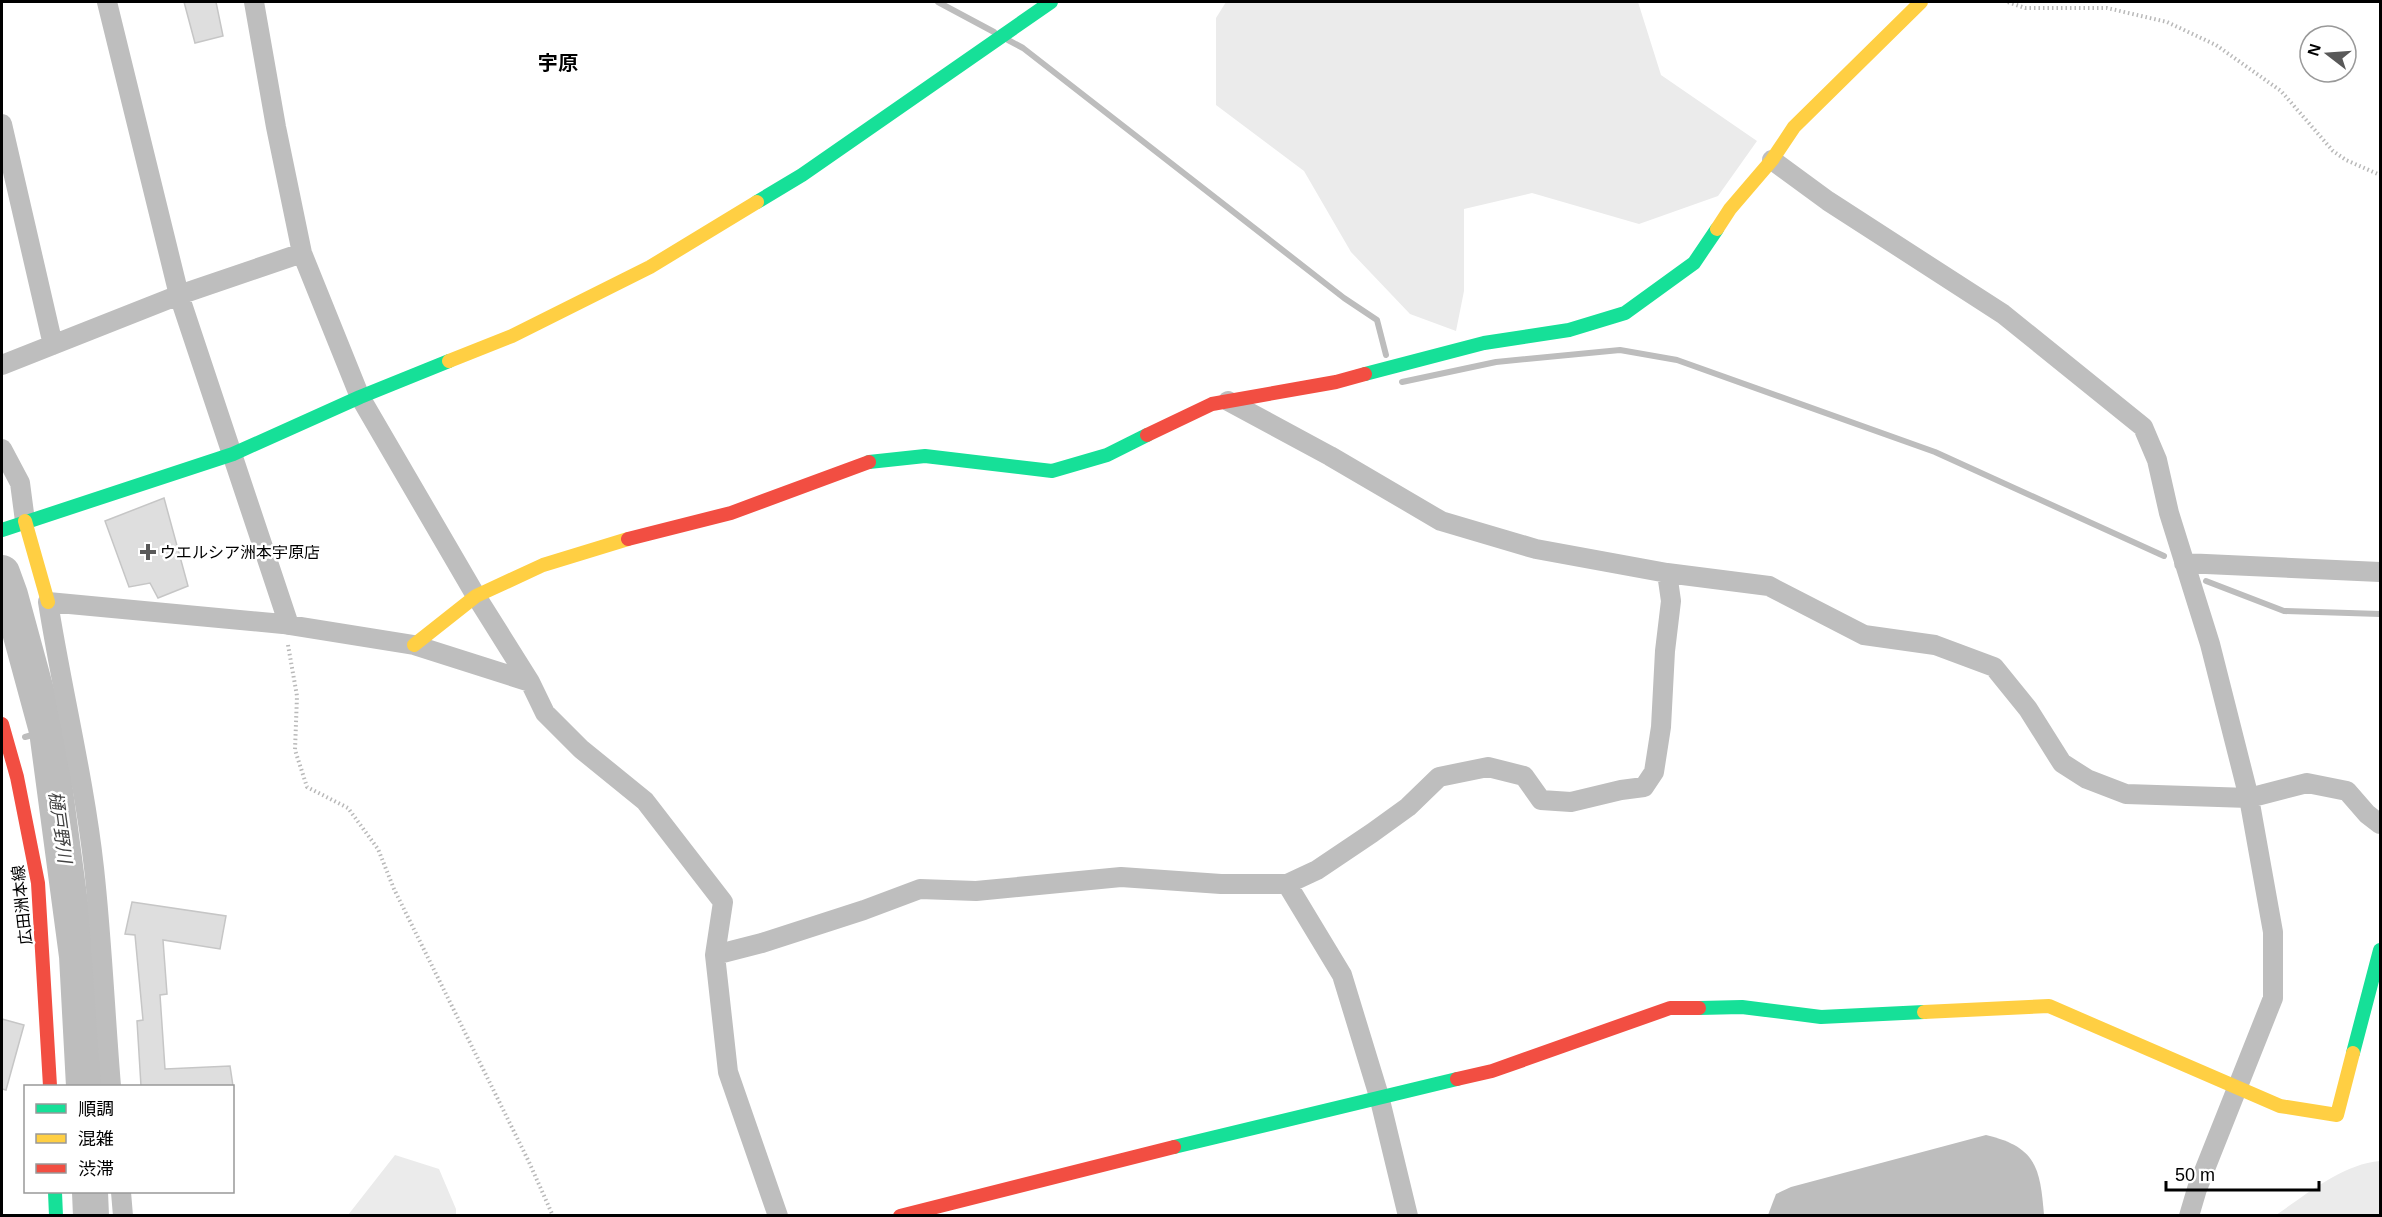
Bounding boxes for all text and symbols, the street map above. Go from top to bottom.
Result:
north arrow [2298,24,2358,84]
text: N [2304,42,2324,58]
district label: 宇原 [538,52,578,74]
place label: ウエルシア洲本宇原店 [160,544,320,561]
marker: ウエルシア洲本宇原店 [141,545,155,559]
water label: 樋戸野川 [45,790,75,866]
street label: 広田洲本線 [9,864,35,946]
legend [24,1085,234,1193]
text: 順調 [78,1099,114,1119]
text: 混雑 [78,1129,114,1149]
scale bar [2166,1154,2319,1192]
text: 渋滞 [78,1159,114,1179]
text: 50 m [2175,1165,2215,1185]

